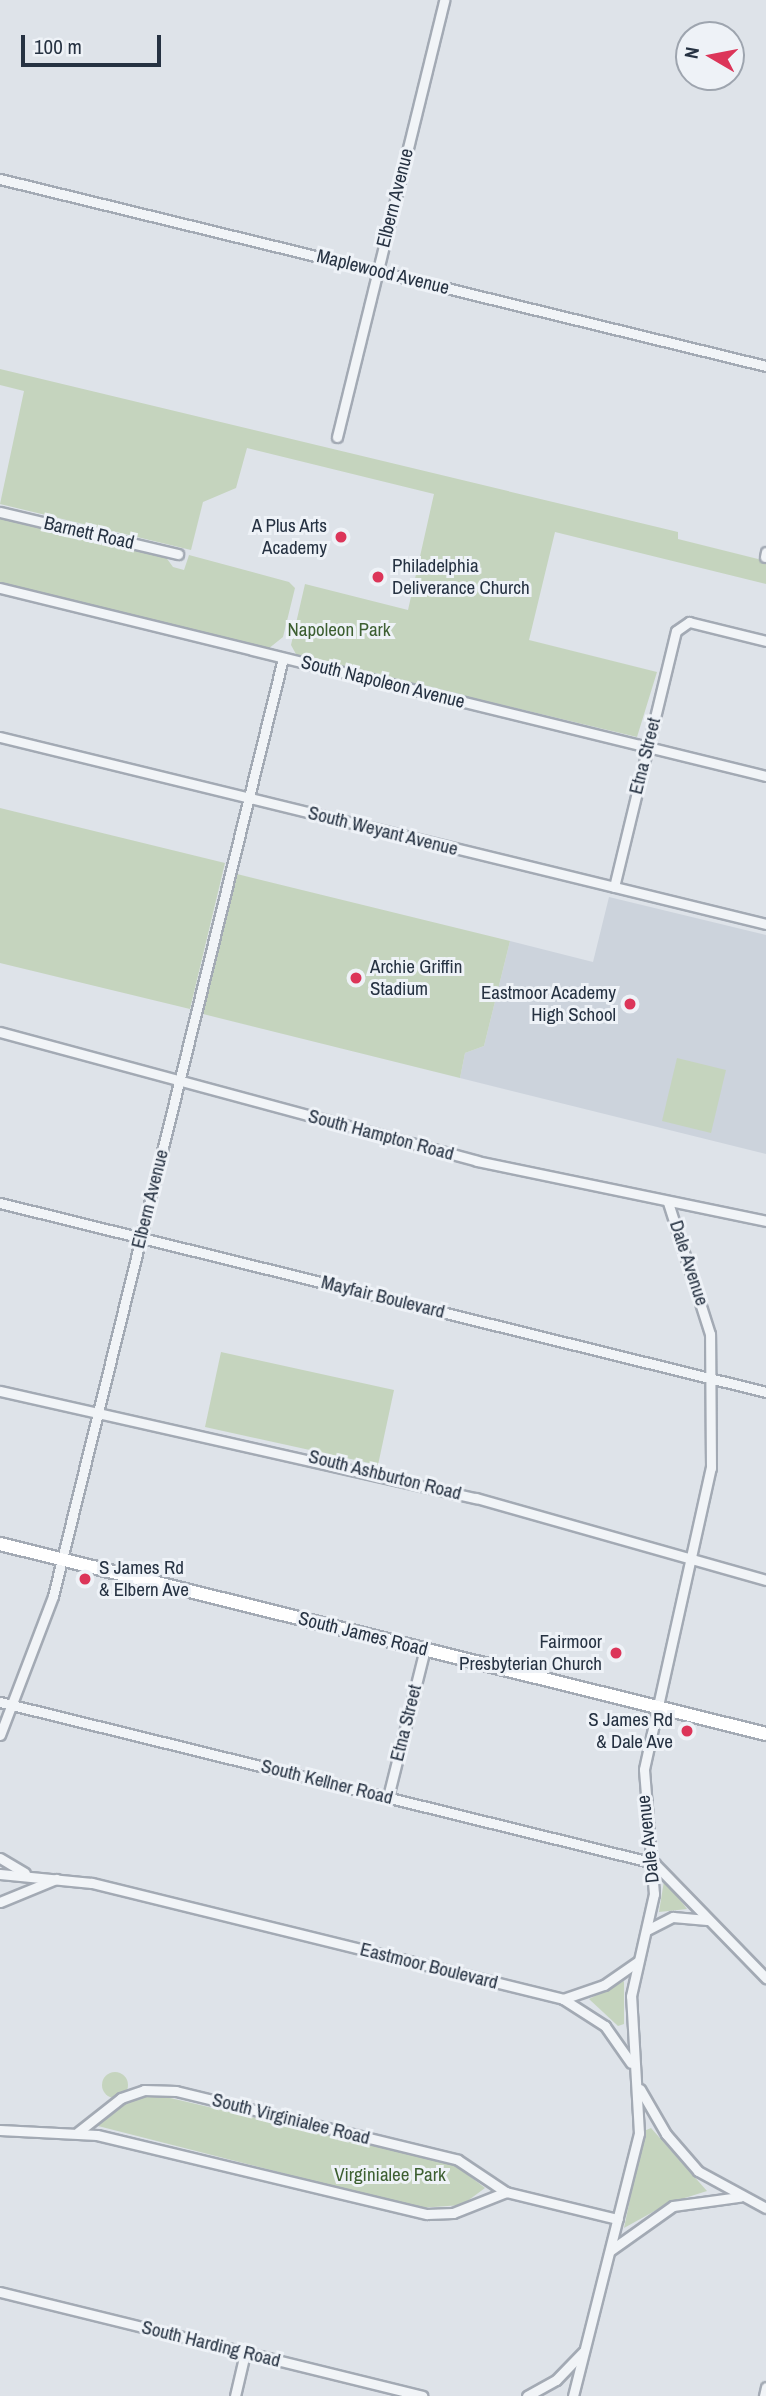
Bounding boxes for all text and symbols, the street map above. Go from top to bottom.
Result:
scale bar [24,21,164,65]
north arrow [675,21,745,91]
text: 100 m [34,32,82,61]
text: N [678,45,705,60]
street label: Elbern Avenue [372,146,418,250]
street label: Maplewood Avenue [314,244,452,300]
street label: Barnett Road [42,512,136,554]
place label: A Plus Arts Academy [250,515,327,559]
marker: A Plus Arts Academy [333,529,349,545]
place label: Philadelphia Deliverance Church [392,555,530,599]
marker: Philadelphia Deliverance Church [370,569,386,585]
park label: Napoleon Park [287,619,391,641]
street label: South Napoleon Avenue [298,651,468,713]
street label: Etna Street [625,715,665,797]
street label: South Weyant Avenue [305,801,461,861]
place label: Archie Griffin Stadium [370,956,462,1000]
marker: Archie Griffin Stadium [348,970,364,986]
place label: Eastmoor Academy High School [480,982,616,1026]
marker: Eastmoor Academy High School [622,996,638,1012]
street label: South Hampton Road [306,1105,456,1165]
street label: Elbern Avenue [127,1147,173,1251]
street label: Dale Avenue [664,1217,714,1309]
street label: Mayfair Boulevard [319,1271,447,1323]
street label: South Ashburton Road [306,1445,464,1505]
place label: S James Rd & Elbern Ave [99,1557,190,1601]
marker: S James Rd & Elbern Ave [77,1571,93,1587]
street label: South James Road [296,1607,430,1661]
place label: Fairmoor Presbyterian Church [459,1631,602,1675]
marker: Fairmoor Presbyterian Church [608,1645,624,1661]
street label: Etna Street [386,1682,426,1764]
place label: S James Rd & Dale Ave [588,1709,673,1753]
marker: S James Rd & Dale Ave [679,1723,695,1739]
street label: South Kellner Road [259,1755,395,1809]
street label: Dale Avenue [632,1794,664,1884]
street label: Eastmoor Boulevard [358,1938,500,1994]
street label: South Virginialee Road [210,2088,372,2150]
park label: Virginialee Park [334,2164,446,2186]
street label: South Harding Road [139,2316,283,2372]

